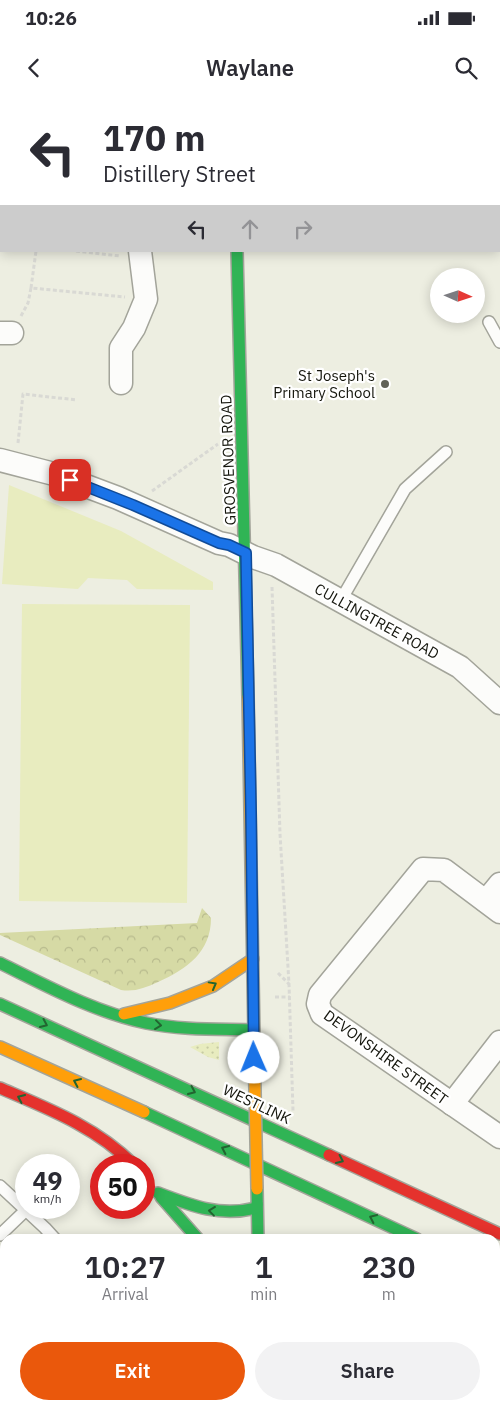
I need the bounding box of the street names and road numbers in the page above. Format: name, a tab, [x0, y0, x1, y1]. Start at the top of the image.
street label: GROSVENOR ROAD	[216, 394, 240, 526]
street label: CULLINGTREE ROAD	[311, 579, 443, 663]
street label: DEVONSHIRE STREET	[320, 1006, 452, 1109]
street label: WESTLINK	[220, 1080, 294, 1128]

